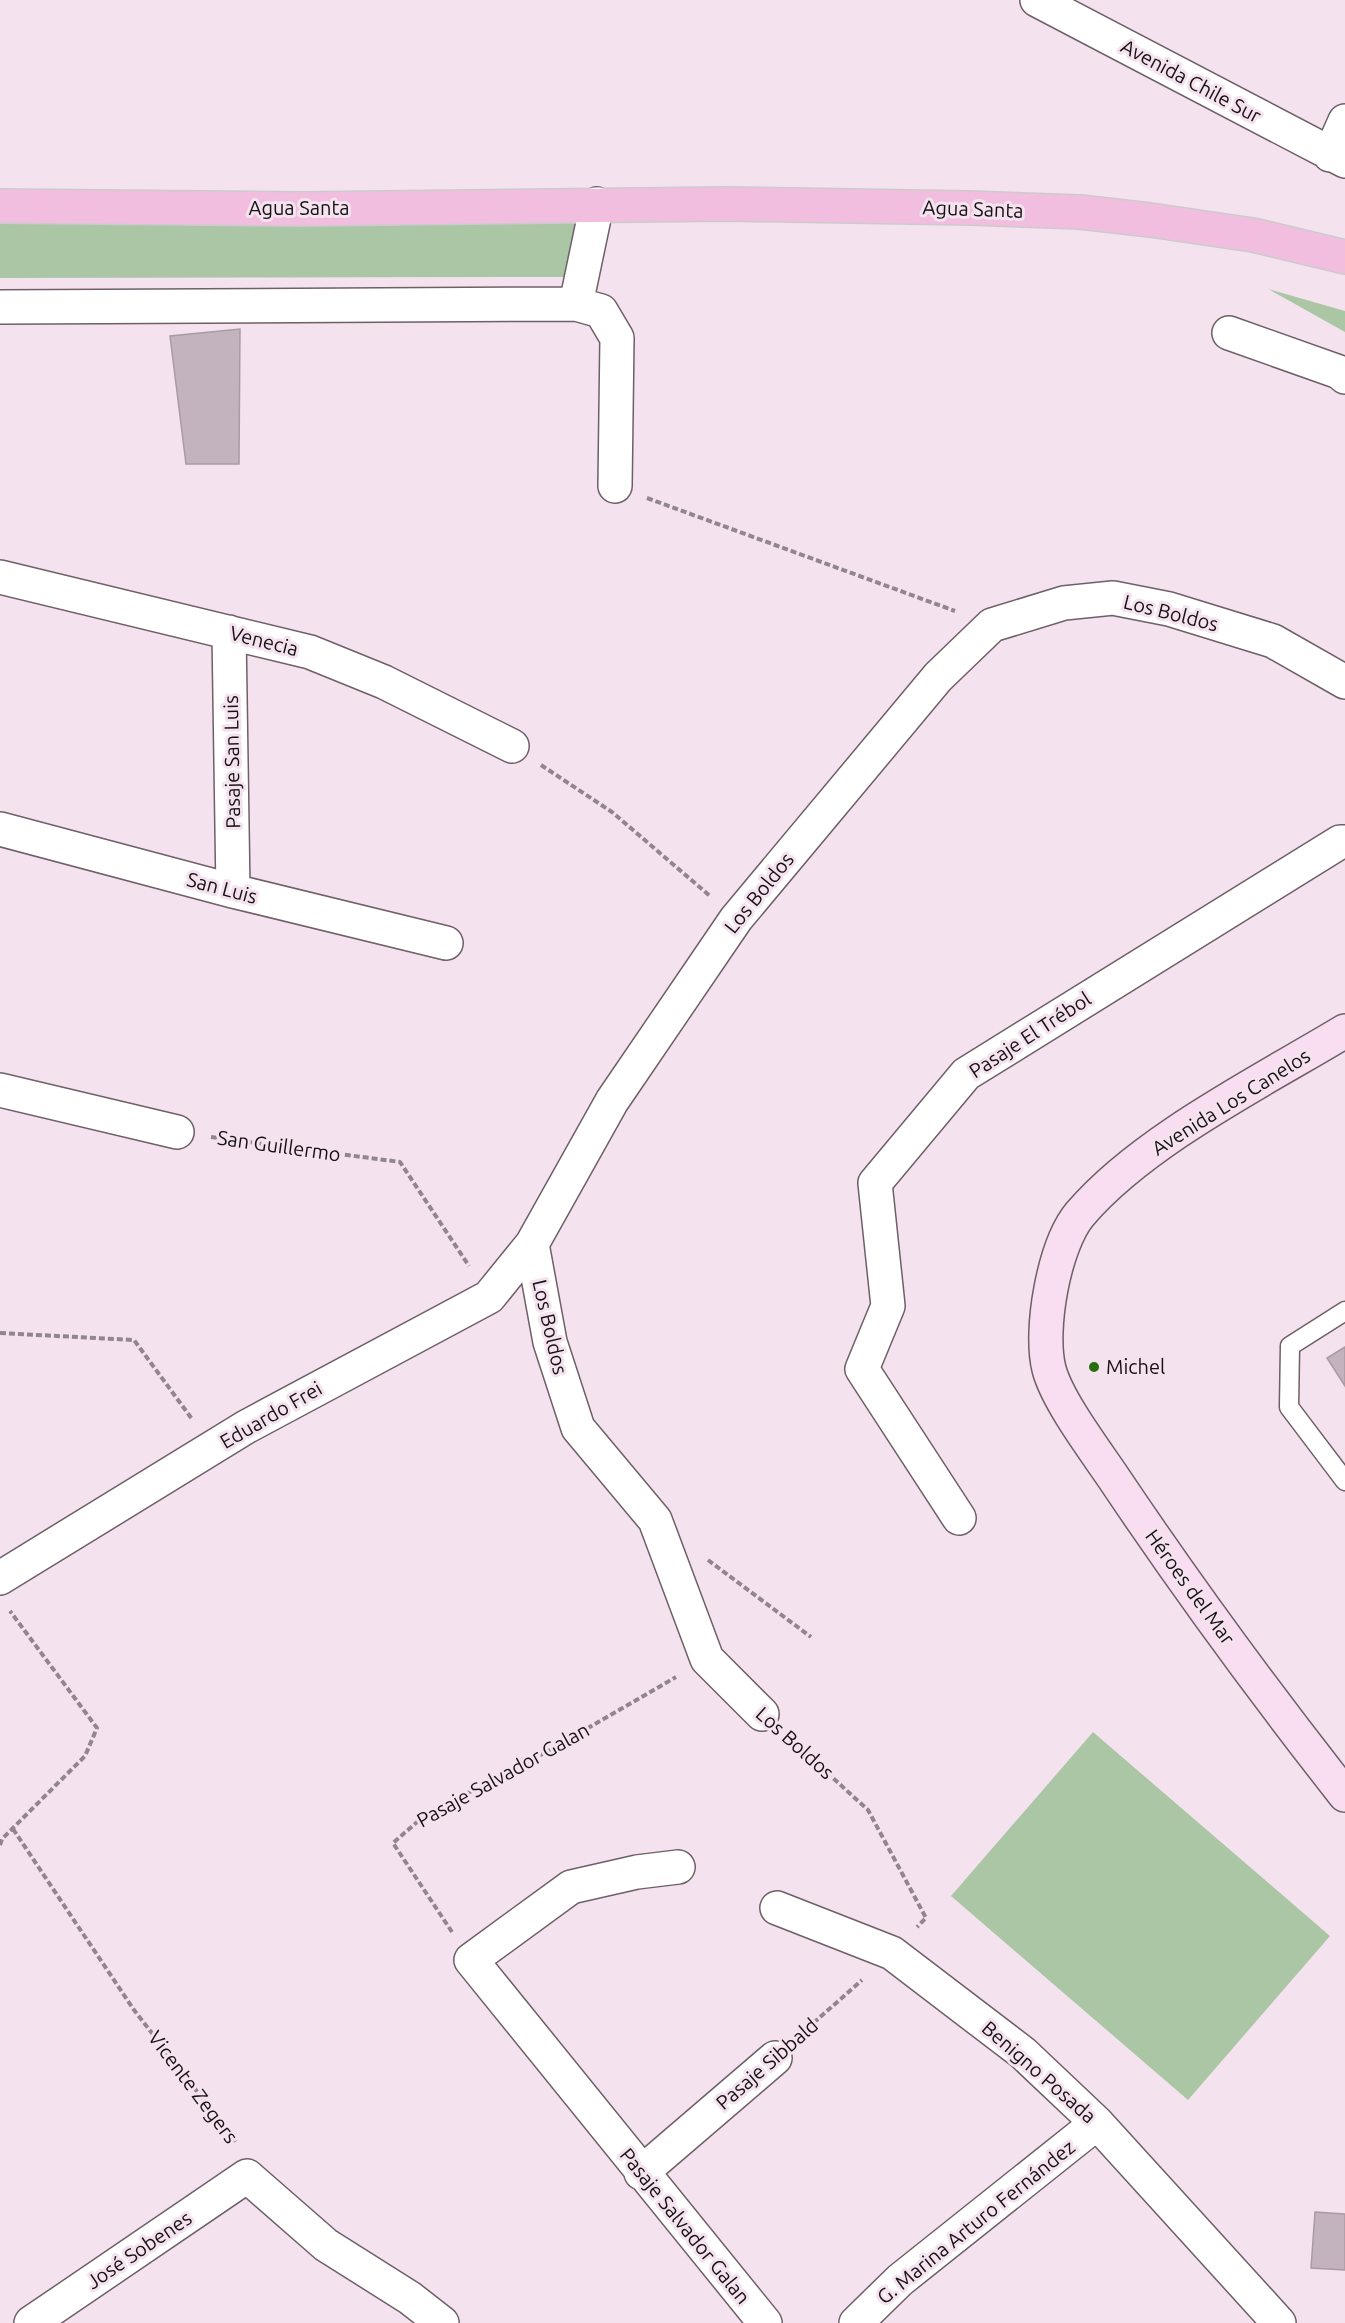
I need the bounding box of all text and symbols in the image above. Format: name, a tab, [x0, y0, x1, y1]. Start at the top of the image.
street label: Avenida Chile Sur	[1117, 34, 1266, 127]
street label: Agua Santa	[922, 195, 1024, 222]
street label: Agua Santa	[248, 196, 350, 219]
street label: Los Boldos	[1121, 590, 1221, 635]
street label: Venecia	[227, 621, 301, 660]
street label: Pasaje San Luis	[219, 695, 244, 829]
street label: Los Boldos	[719, 848, 798, 938]
street label: San Luis	[184, 867, 260, 908]
street label: Pasaje El Trébol	[965, 987, 1095, 1082]
street label: Avenida Los Canelos	[1147, 1044, 1314, 1160]
street label: San Guillermo	[216, 1125, 342, 1166]
street label: Los Boldos	[528, 1277, 573, 1377]
place label: Michel	[1106, 1355, 1165, 1378]
marker: Michel	[1087, 1360, 1101, 1374]
street label: Eduardo Frei	[216, 1376, 326, 1453]
street label: Héroes del Mar	[1141, 1525, 1240, 1649]
street label: Los Boldos	[752, 1702, 839, 1784]
street label: Pasaje Salvador Galan	[413, 1718, 593, 1832]
street label: Pasaje Sibbald	[711, 2013, 822, 2114]
street label: Benigno Posada	[978, 2016, 1101, 2127]
street label: Vicente Zegers	[144, 2026, 243, 2147]
street label: G. Marina Arturo Fernández	[872, 2135, 1079, 2308]
street label: Pasaje Salvador Galan	[616, 2143, 755, 2308]
street label: José Sobenes	[82, 2206, 196, 2293]

